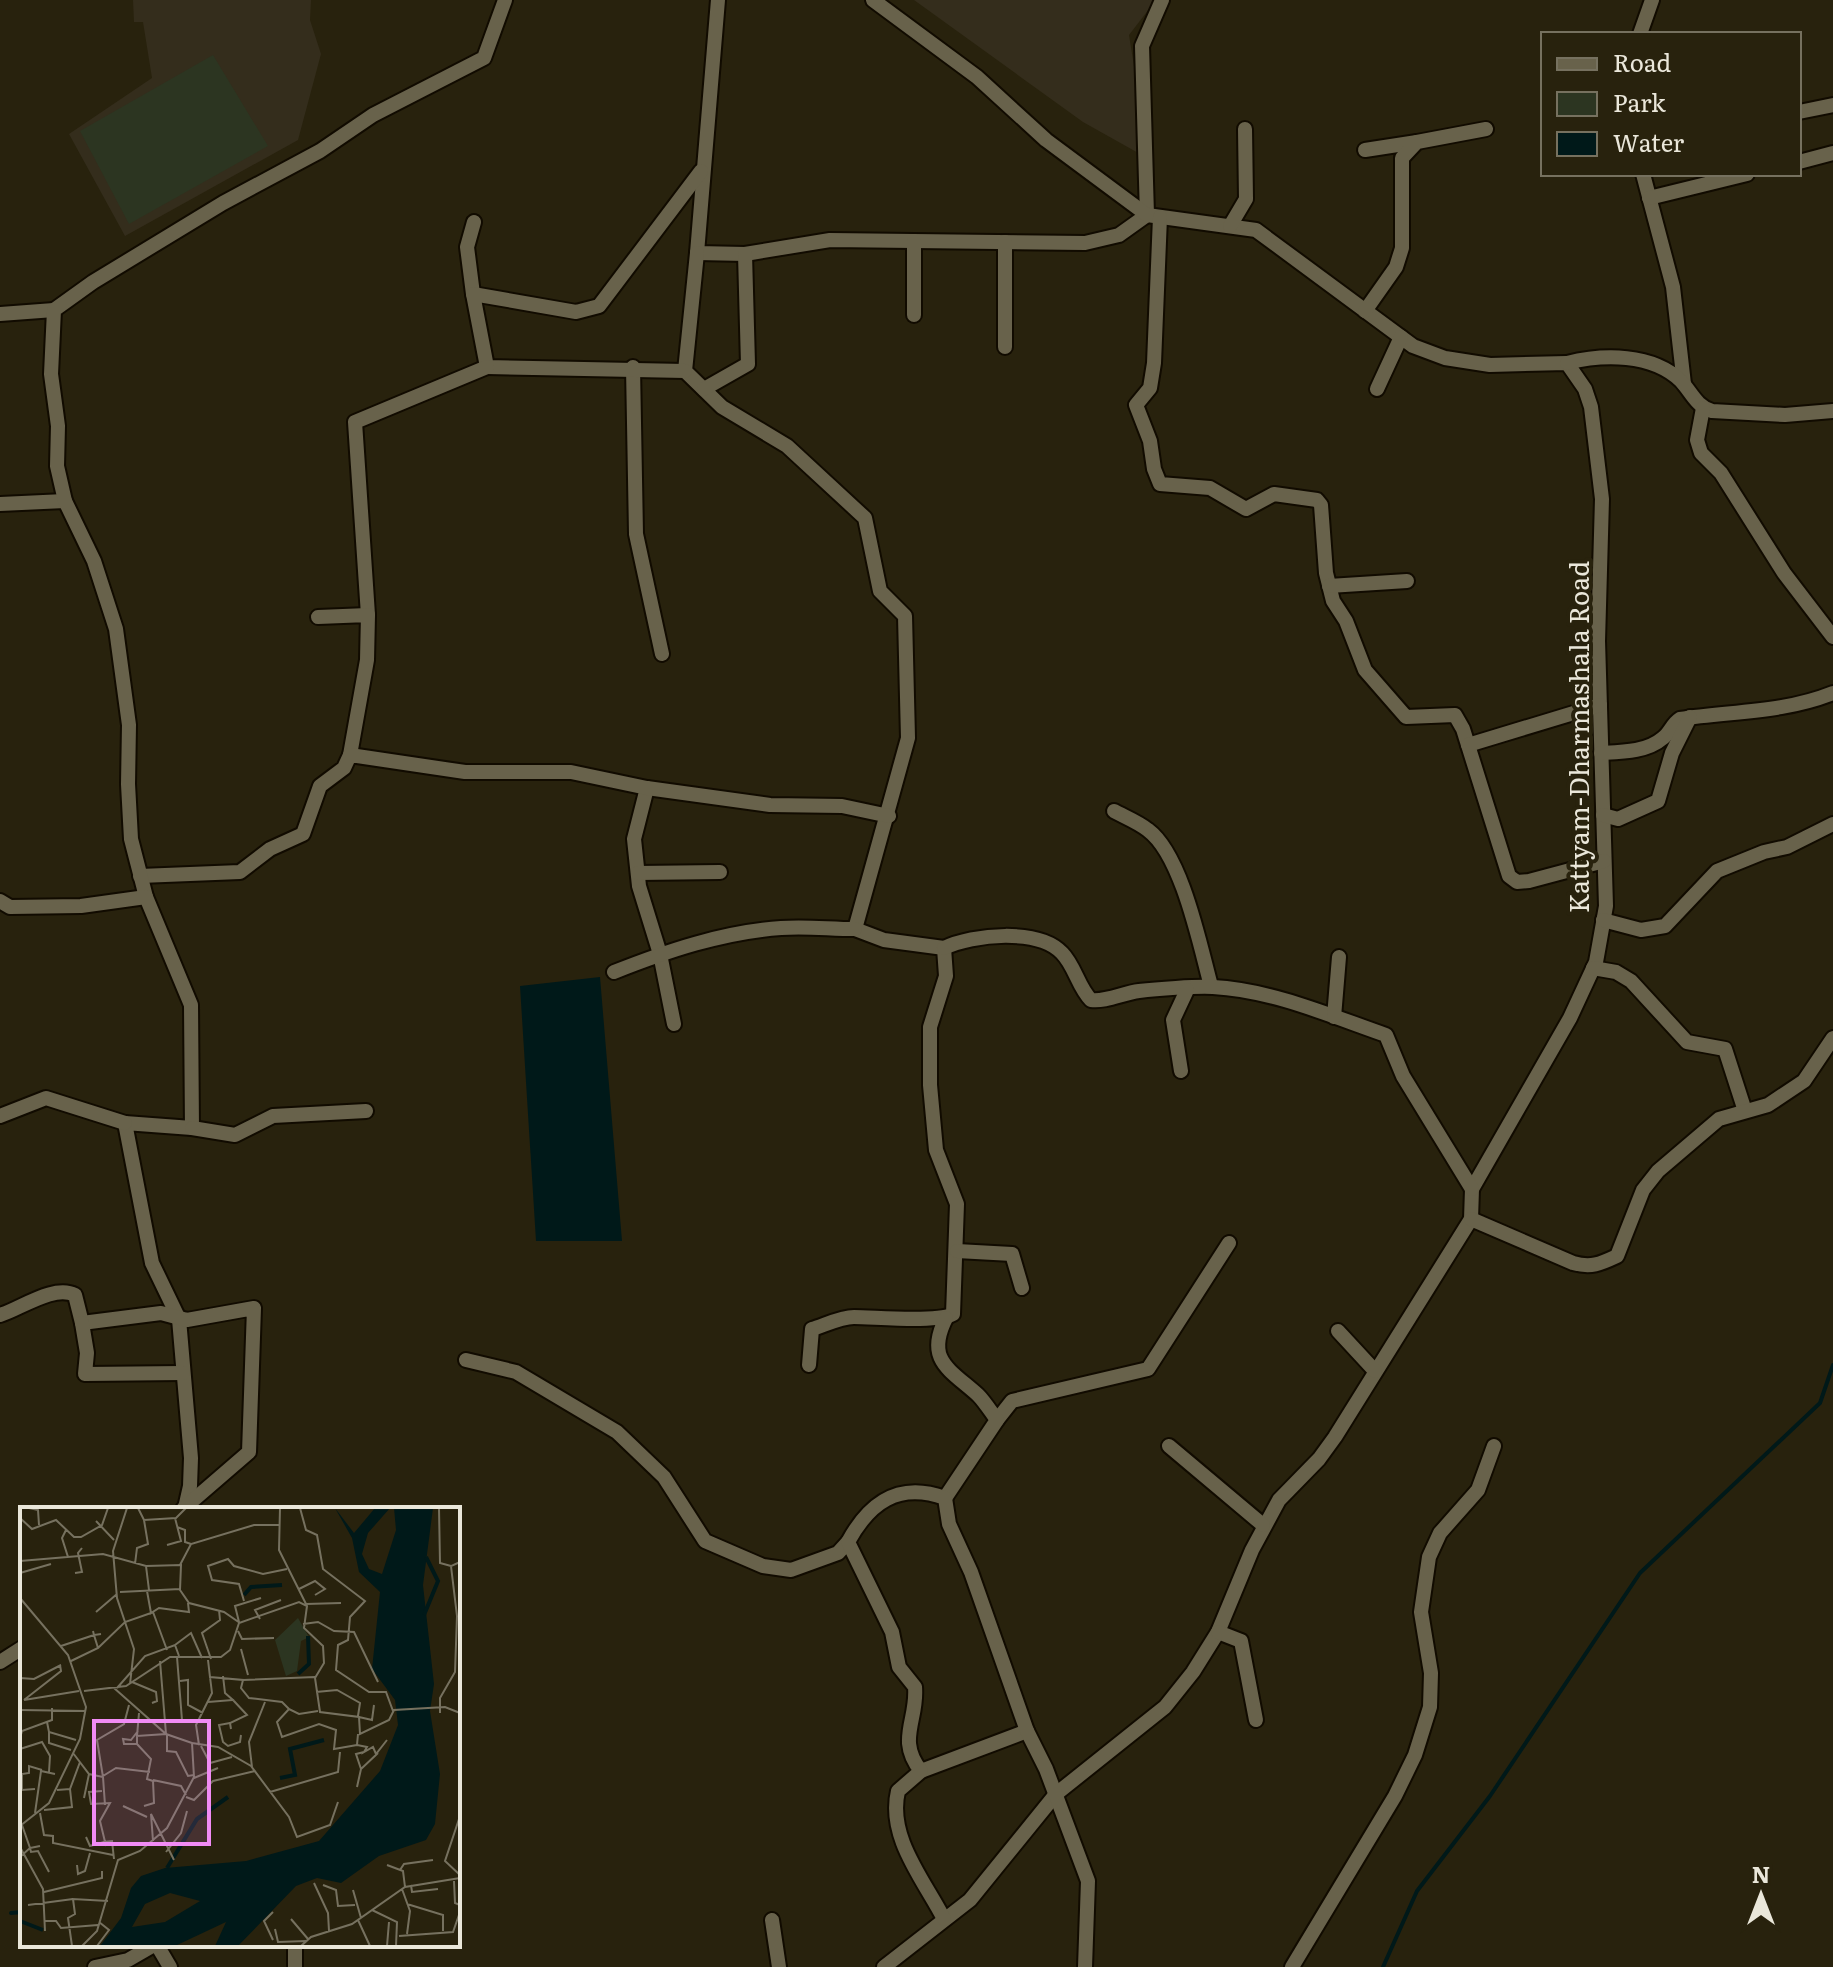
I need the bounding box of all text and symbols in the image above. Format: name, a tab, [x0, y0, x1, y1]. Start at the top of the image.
legend	[1541, 32, 1801, 176]
text: Road	[1613, 44, 1672, 79]
text: Park	[1613, 84, 1666, 119]
text: Water	[1613, 124, 1685, 159]
street label: Kattyam-Dharmashala Road	[1558, 561, 1597, 913]
inset map	[20, 1507, 460, 1947]
north arrow	[1721, 1855, 1801, 1935]
text: N	[1752, 1857, 1770, 1890]

